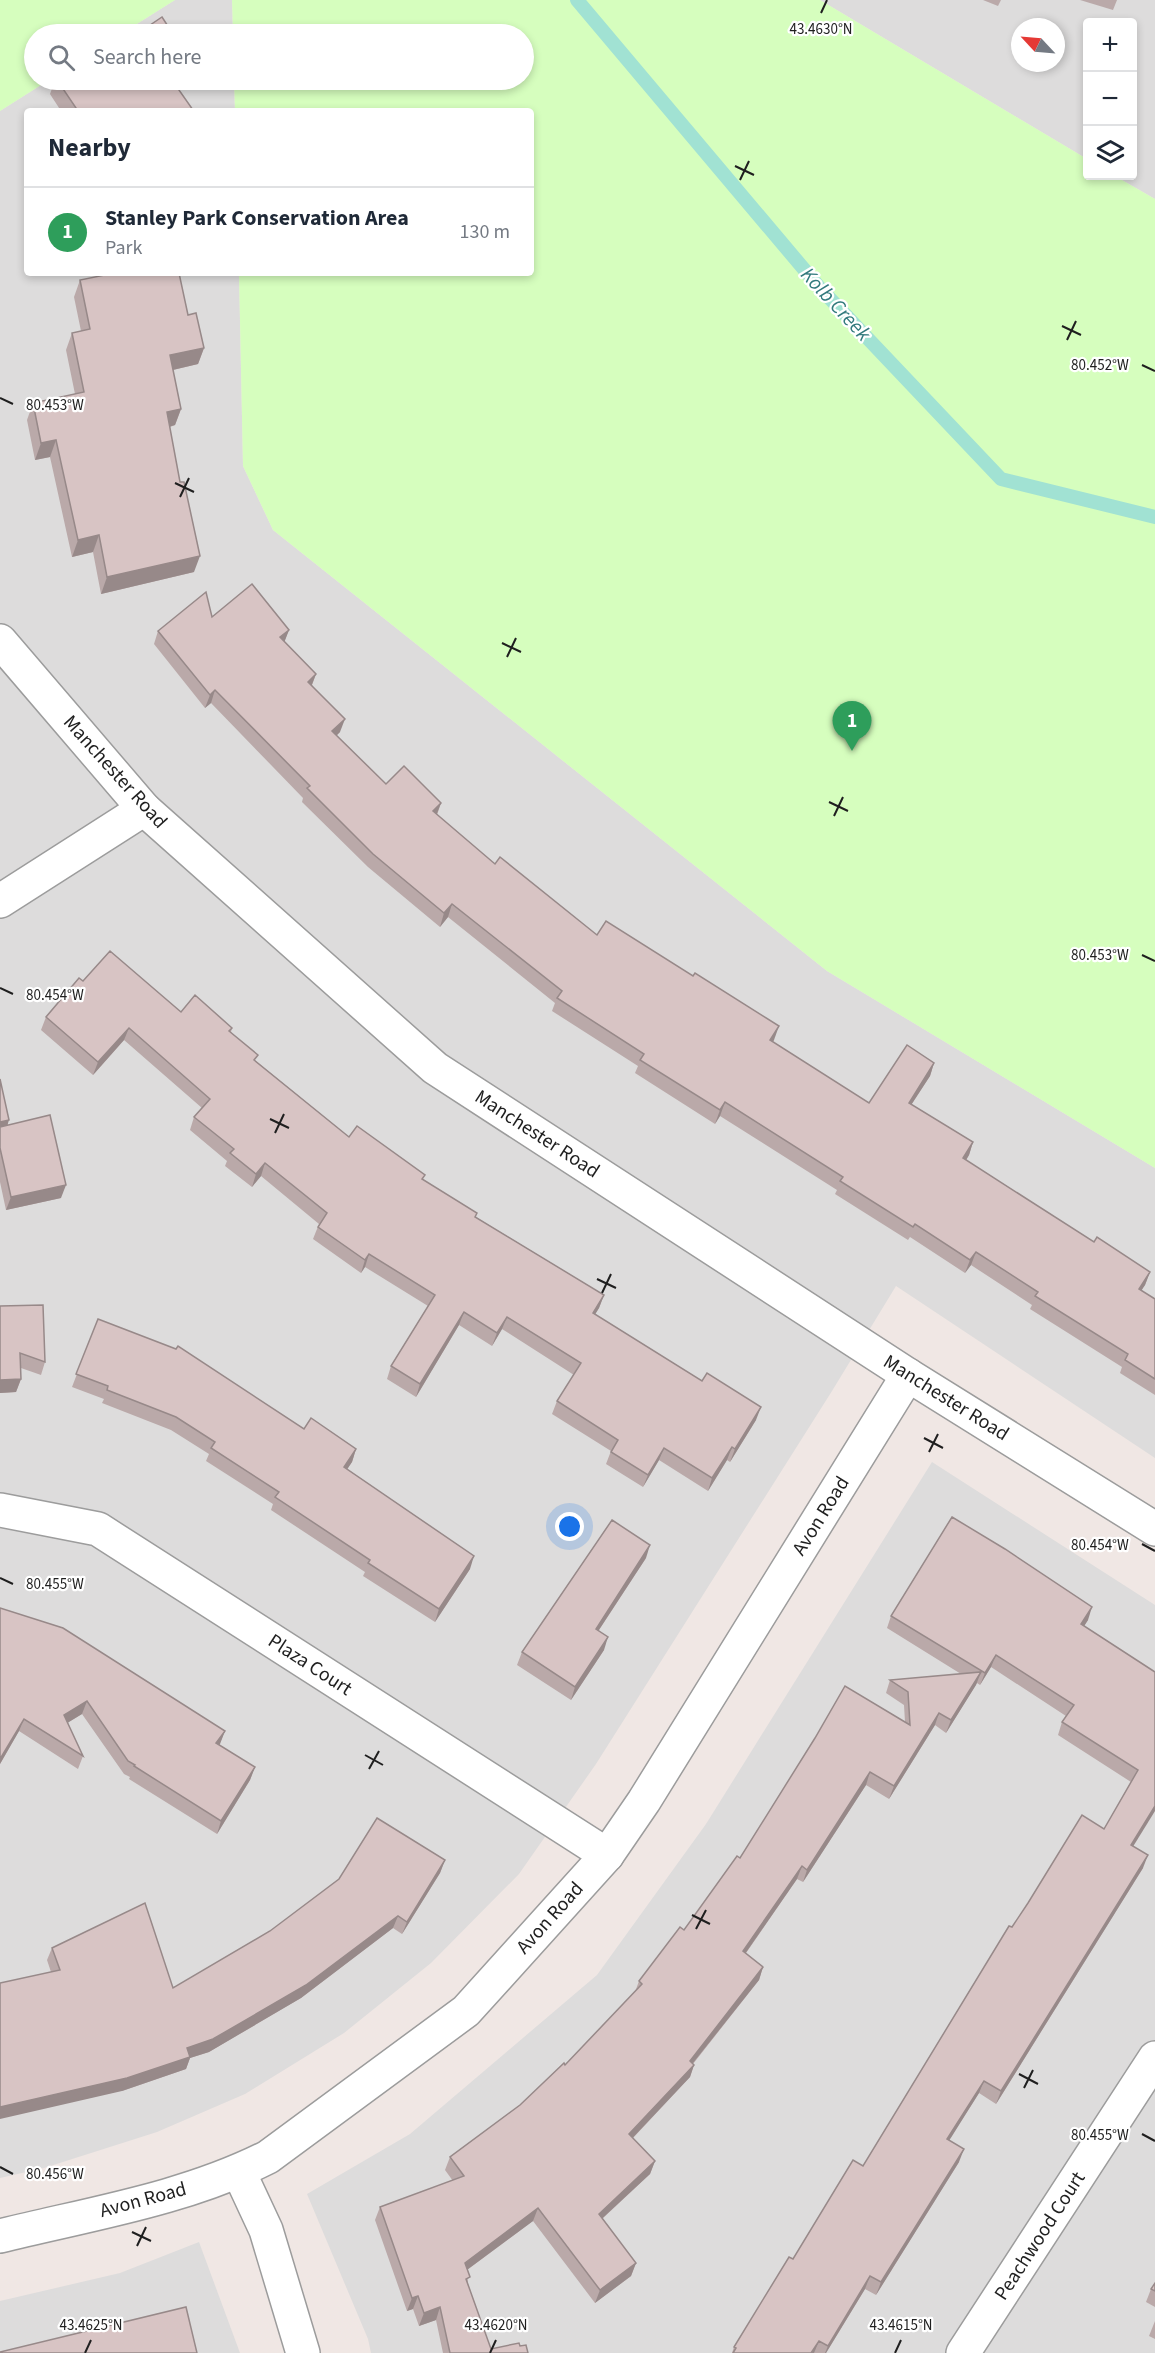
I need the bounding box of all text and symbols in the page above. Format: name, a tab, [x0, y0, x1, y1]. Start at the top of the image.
north arrow	[1011, 18, 1065, 72]
map controls	[1083, 18, 1137, 180]
button: +	[1083, 18, 1137, 72]
text: 43.4630°N	[789, 19, 853, 40]
search box	[24, 24, 534, 90]
icon: search	[45, 41, 78, 74]
text: Search here	[93, 41, 201, 73]
button: −	[1083, 72, 1137, 126]
button: layers	[1083, 126, 1137, 180]
text: Nearby	[48, 129, 131, 166]
text: Stanley Park Conservation Area	[105, 202, 409, 234]
text: 1	[62, 218, 73, 246]
text: 130 m	[460, 218, 510, 246]
text: Park	[105, 234, 142, 262]
water label: Kolb Creek	[794, 260, 879, 348]
text: 80.452°W	[1071, 355, 1129, 376]
text: 80.453°W	[26, 395, 84, 416]
pin: 1	[832, 702, 872, 751]
street label: Manchester Road	[57, 709, 173, 835]
text: 80.453°W	[1071, 945, 1129, 966]
text: 80.454°W	[26, 985, 84, 1006]
street label: Manchester Road	[469, 1083, 605, 1185]
street label: Manchester Road	[878, 1348, 1014, 1448]
street label: Avon Road	[786, 1471, 856, 1561]
your location	[555, 1512, 584, 1541]
text: 80.454°W	[1071, 1535, 1129, 1556]
text: 80.455°W	[26, 1574, 84, 1595]
street label: Plaza Court	[262, 1627, 358, 1703]
street label: Avon Road	[510, 1876, 590, 1960]
text: 80.455°W	[1071, 2125, 1129, 2146]
text: 80.456°W	[26, 2164, 84, 2185]
street label: Peachwood Court	[988, 2166, 1092, 2306]
street label: Avon Road	[97, 2175, 189, 2225]
text: 43.4625°N	[59, 2315, 123, 2336]
text: 43.4620°N	[464, 2315, 528, 2336]
text: 43.4615°N	[869, 2315, 933, 2336]

